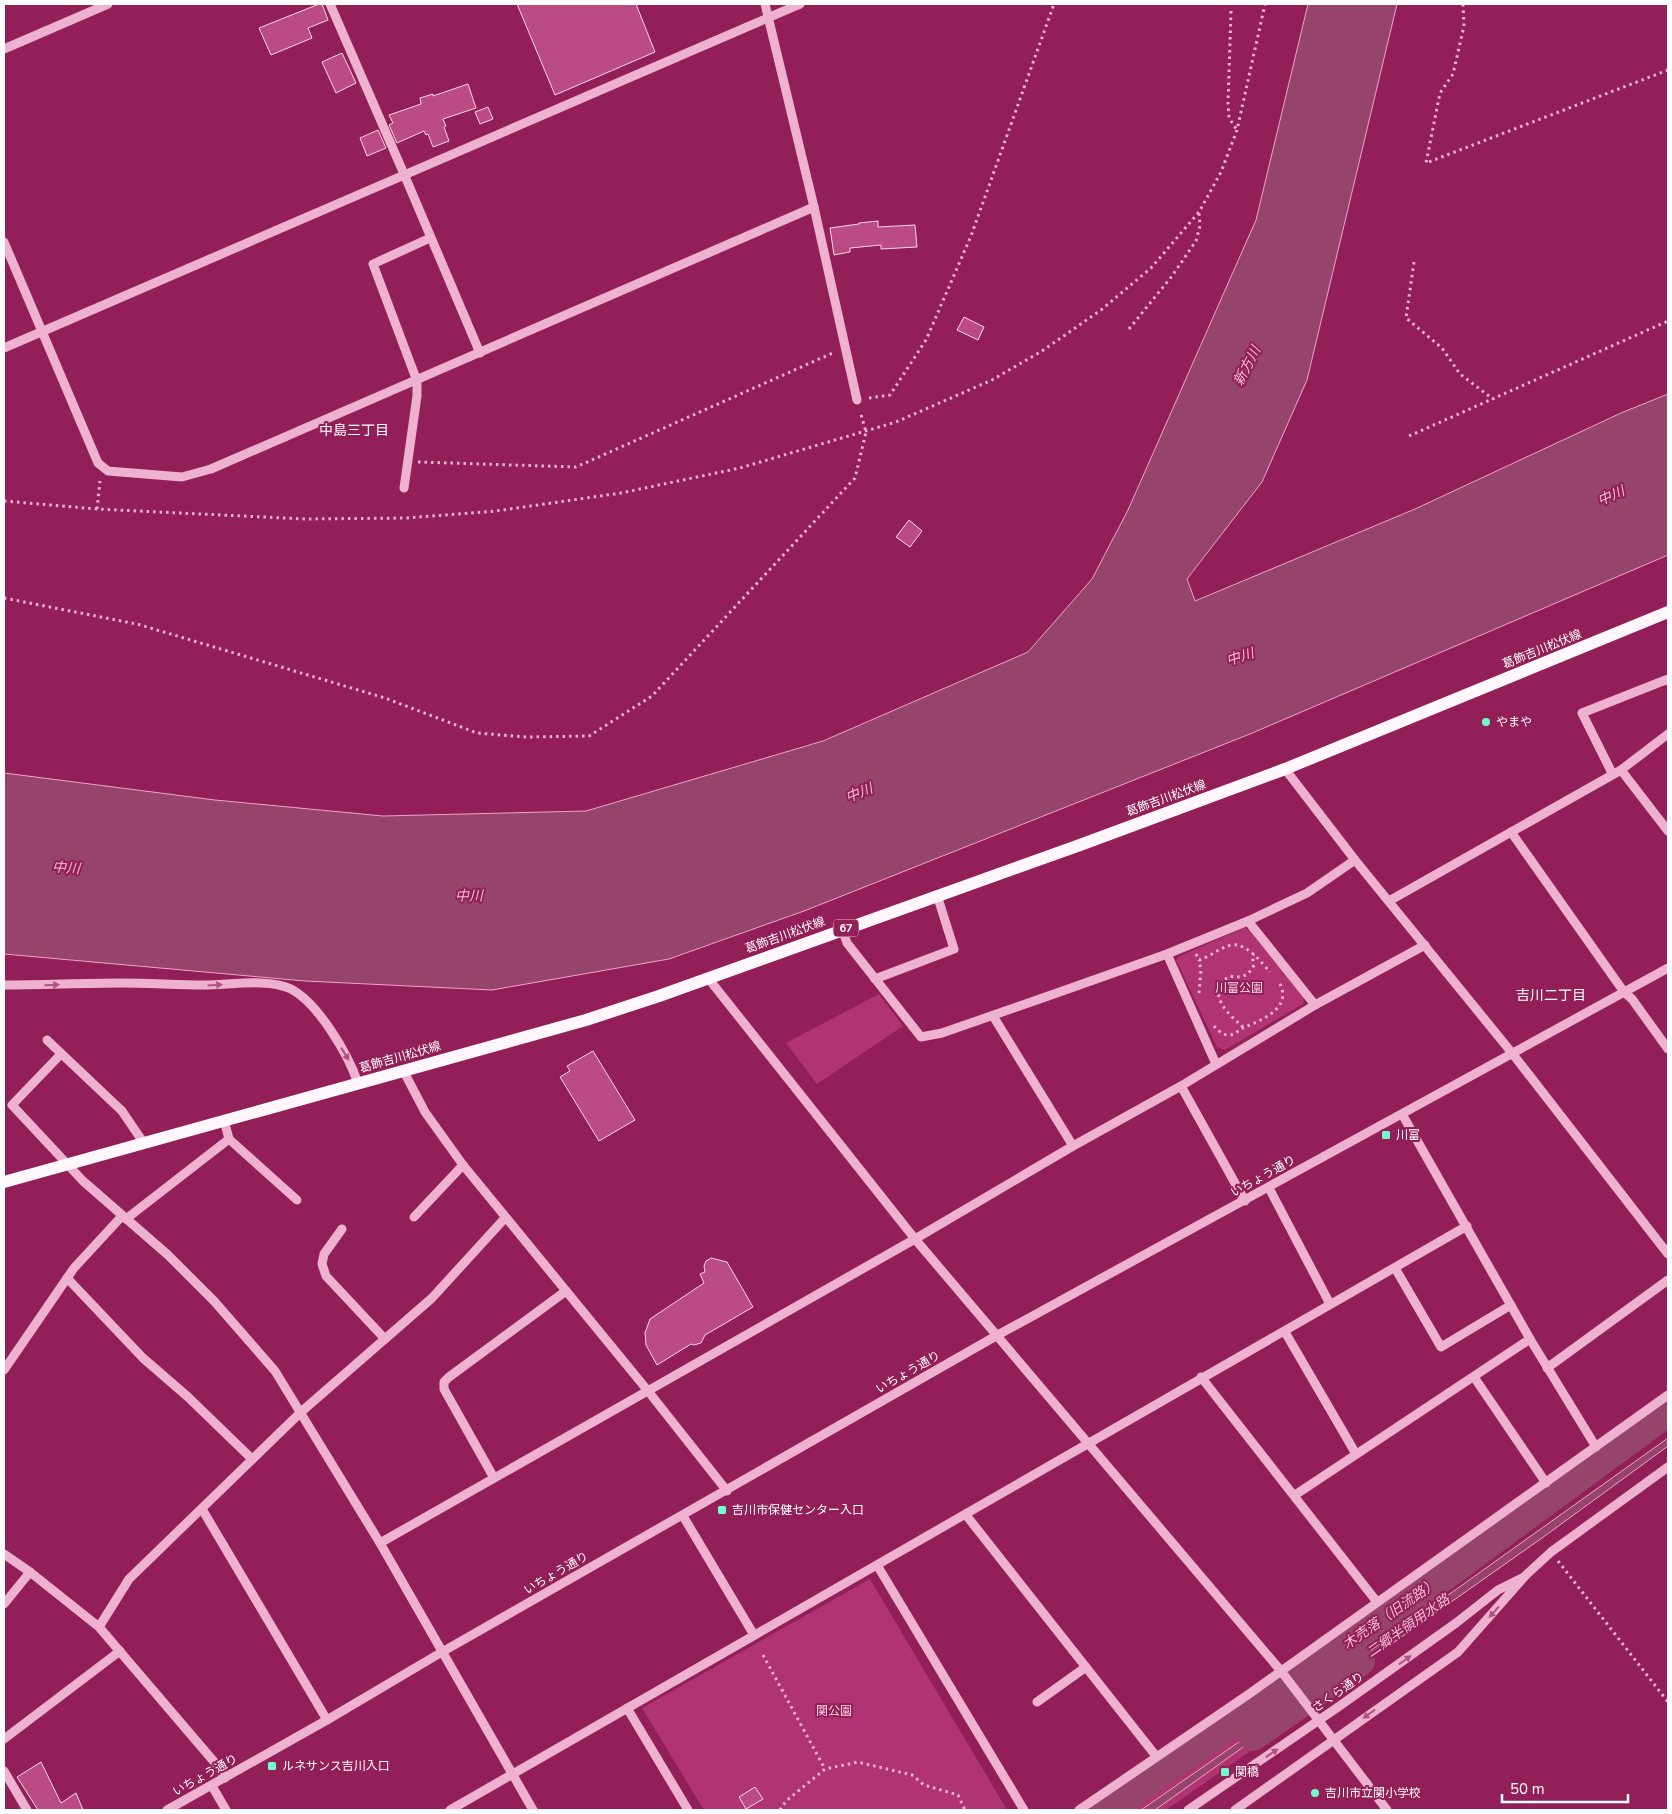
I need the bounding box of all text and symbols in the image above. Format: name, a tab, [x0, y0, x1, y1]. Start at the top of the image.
water label: 新方川	[1229, 341, 1266, 389]
district label: 中島三丁目	[319, 421, 389, 440]
water label: 中川	[1594, 481, 1629, 510]
street label: 葛飾吉川松伏線	[1500, 626, 1584, 672]
water label: 中川	[1224, 643, 1258, 670]
place label: やまや	[1496, 714, 1532, 730]
marker: やまや	[1480, 716, 1492, 728]
street label: 葛飾吉川松伏線	[1124, 776, 1208, 820]
water label: 中川	[842, 778, 877, 807]
water label: 中川	[51, 858, 83, 879]
water label: 中川	[455, 886, 485, 906]
street label: 葛飾吉川松伏線	[743, 913, 827, 957]
road number: 67	[834, 920, 858, 936]
one-way arrow	[207, 980, 223, 988]
park label: 川富公園	[1215, 980, 1263, 996]
one-way arrow	[45, 981, 61, 989]
district label: 吉川二丁目	[1516, 986, 1586, 1005]
street label: 葛飾吉川松伏線	[357, 1038, 443, 1076]
one-way arrow	[340, 1047, 349, 1061]
place label: 川富	[1396, 1127, 1420, 1143]
marker: 川富	[1380, 1129, 1392, 1141]
street label: いちょう通り	[1228, 1152, 1298, 1200]
street label: いちょう通り	[873, 1347, 943, 1397]
place label: 吉川市保健センター入口	[732, 1502, 864, 1518]
marker: 吉川市保健センター入口	[716, 1504, 728, 1516]
street label: いちょう通り	[521, 1548, 591, 1598]
water label: 木売落（旧流路）	[1339, 1574, 1441, 1654]
water label: 二郷半領用水路	[1362, 1590, 1454, 1662]
one-way arrow	[1488, 1605, 1500, 1617]
one-way arrow	[1398, 1655, 1411, 1665]
street label: さくら通り	[1309, 1668, 1367, 1716]
park label: 関公園	[816, 1703, 852, 1719]
one-way arrow	[1363, 1709, 1376, 1720]
one-way arrow	[1265, 1748, 1278, 1758]
street label: いちょう通り	[170, 1751, 240, 1799]
place label: ルネサンス吉川入口	[282, 1758, 390, 1774]
marker: ルネサンス吉川入口	[266, 1760, 278, 1772]
place label: 関橋	[1235, 1764, 1259, 1780]
marker: 関橋	[1219, 1766, 1231, 1778]
scale bar	[1502, 1772, 1628, 1804]
text: 50 m	[1510, 1779, 1545, 1799]
place label: 吉川市立関小学校	[1325, 1785, 1421, 1801]
marker: 吉川市立関小学校	[1309, 1787, 1321, 1799]

